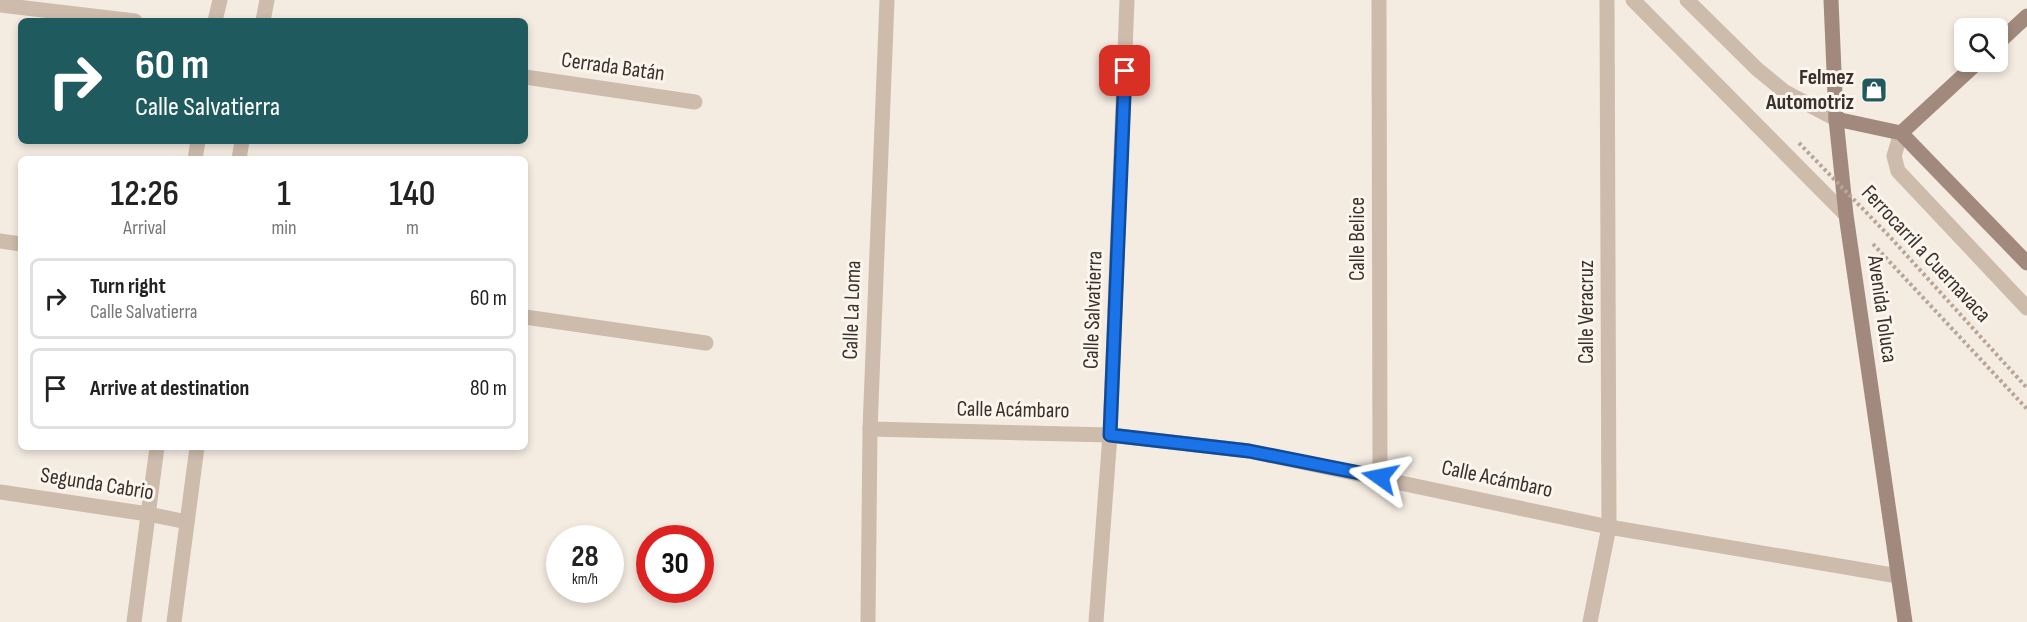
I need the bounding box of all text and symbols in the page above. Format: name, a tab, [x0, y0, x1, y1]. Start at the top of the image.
map controls	[1954, 18, 2008, 72]
button: search	[1954, 18, 2008, 72]
text: 60 m	[135, 40, 209, 91]
icon: right	[36, 42, 114, 120]
pin	[1099, 45, 1150, 96]
street label: Cerrada Batán	[560, 46, 666, 88]
icon: arrive	[1108, 54, 1141, 87]
place label: Felmez Automotriz	[1765, 64, 1855, 116]
shop icon: Felmez Automotriz	[1859, 75, 1889, 105]
text: Calle Salvatierra	[135, 91, 280, 123]
text: 12:26	[110, 173, 179, 216]
text: 1	[277, 173, 291, 216]
text: 140	[389, 173, 436, 216]
street label: Ferrocarril a Cuernavaca	[1855, 180, 1997, 328]
street label: Calle Belice	[1344, 197, 1371, 281]
text: Arrival	[123, 216, 166, 240]
text: min	[272, 216, 297, 240]
text: m	[406, 216, 419, 240]
street label: Calle Salvatierra	[1077, 250, 1109, 370]
street label: Avenida Toluca	[1861, 253, 1903, 364]
street label: Calle La Loma	[837, 260, 867, 360]
street label: Calle Veracruz	[1573, 260, 1600, 364]
text: Turn right	[90, 273, 166, 300]
icon: right	[39, 282, 72, 315]
text: 60 m	[470, 285, 507, 312]
text: Calle Salvatierra	[90, 300, 198, 324]
icon: arrive	[39, 372, 72, 405]
text: Arrive at destination	[90, 375, 249, 402]
text: 80 m	[470, 375, 507, 402]
street label: Calle Acámbaro	[956, 396, 1070, 424]
position arrow	[1348, 445, 1412, 509]
street label: Calle Acámbaro	[1439, 454, 1555, 504]
street label: Segunda Cabrio	[38, 462, 156, 506]
speed limit sign: 30	[636, 525, 714, 603]
text: 28	[571, 539, 599, 575]
text: km/h	[572, 570, 598, 589]

